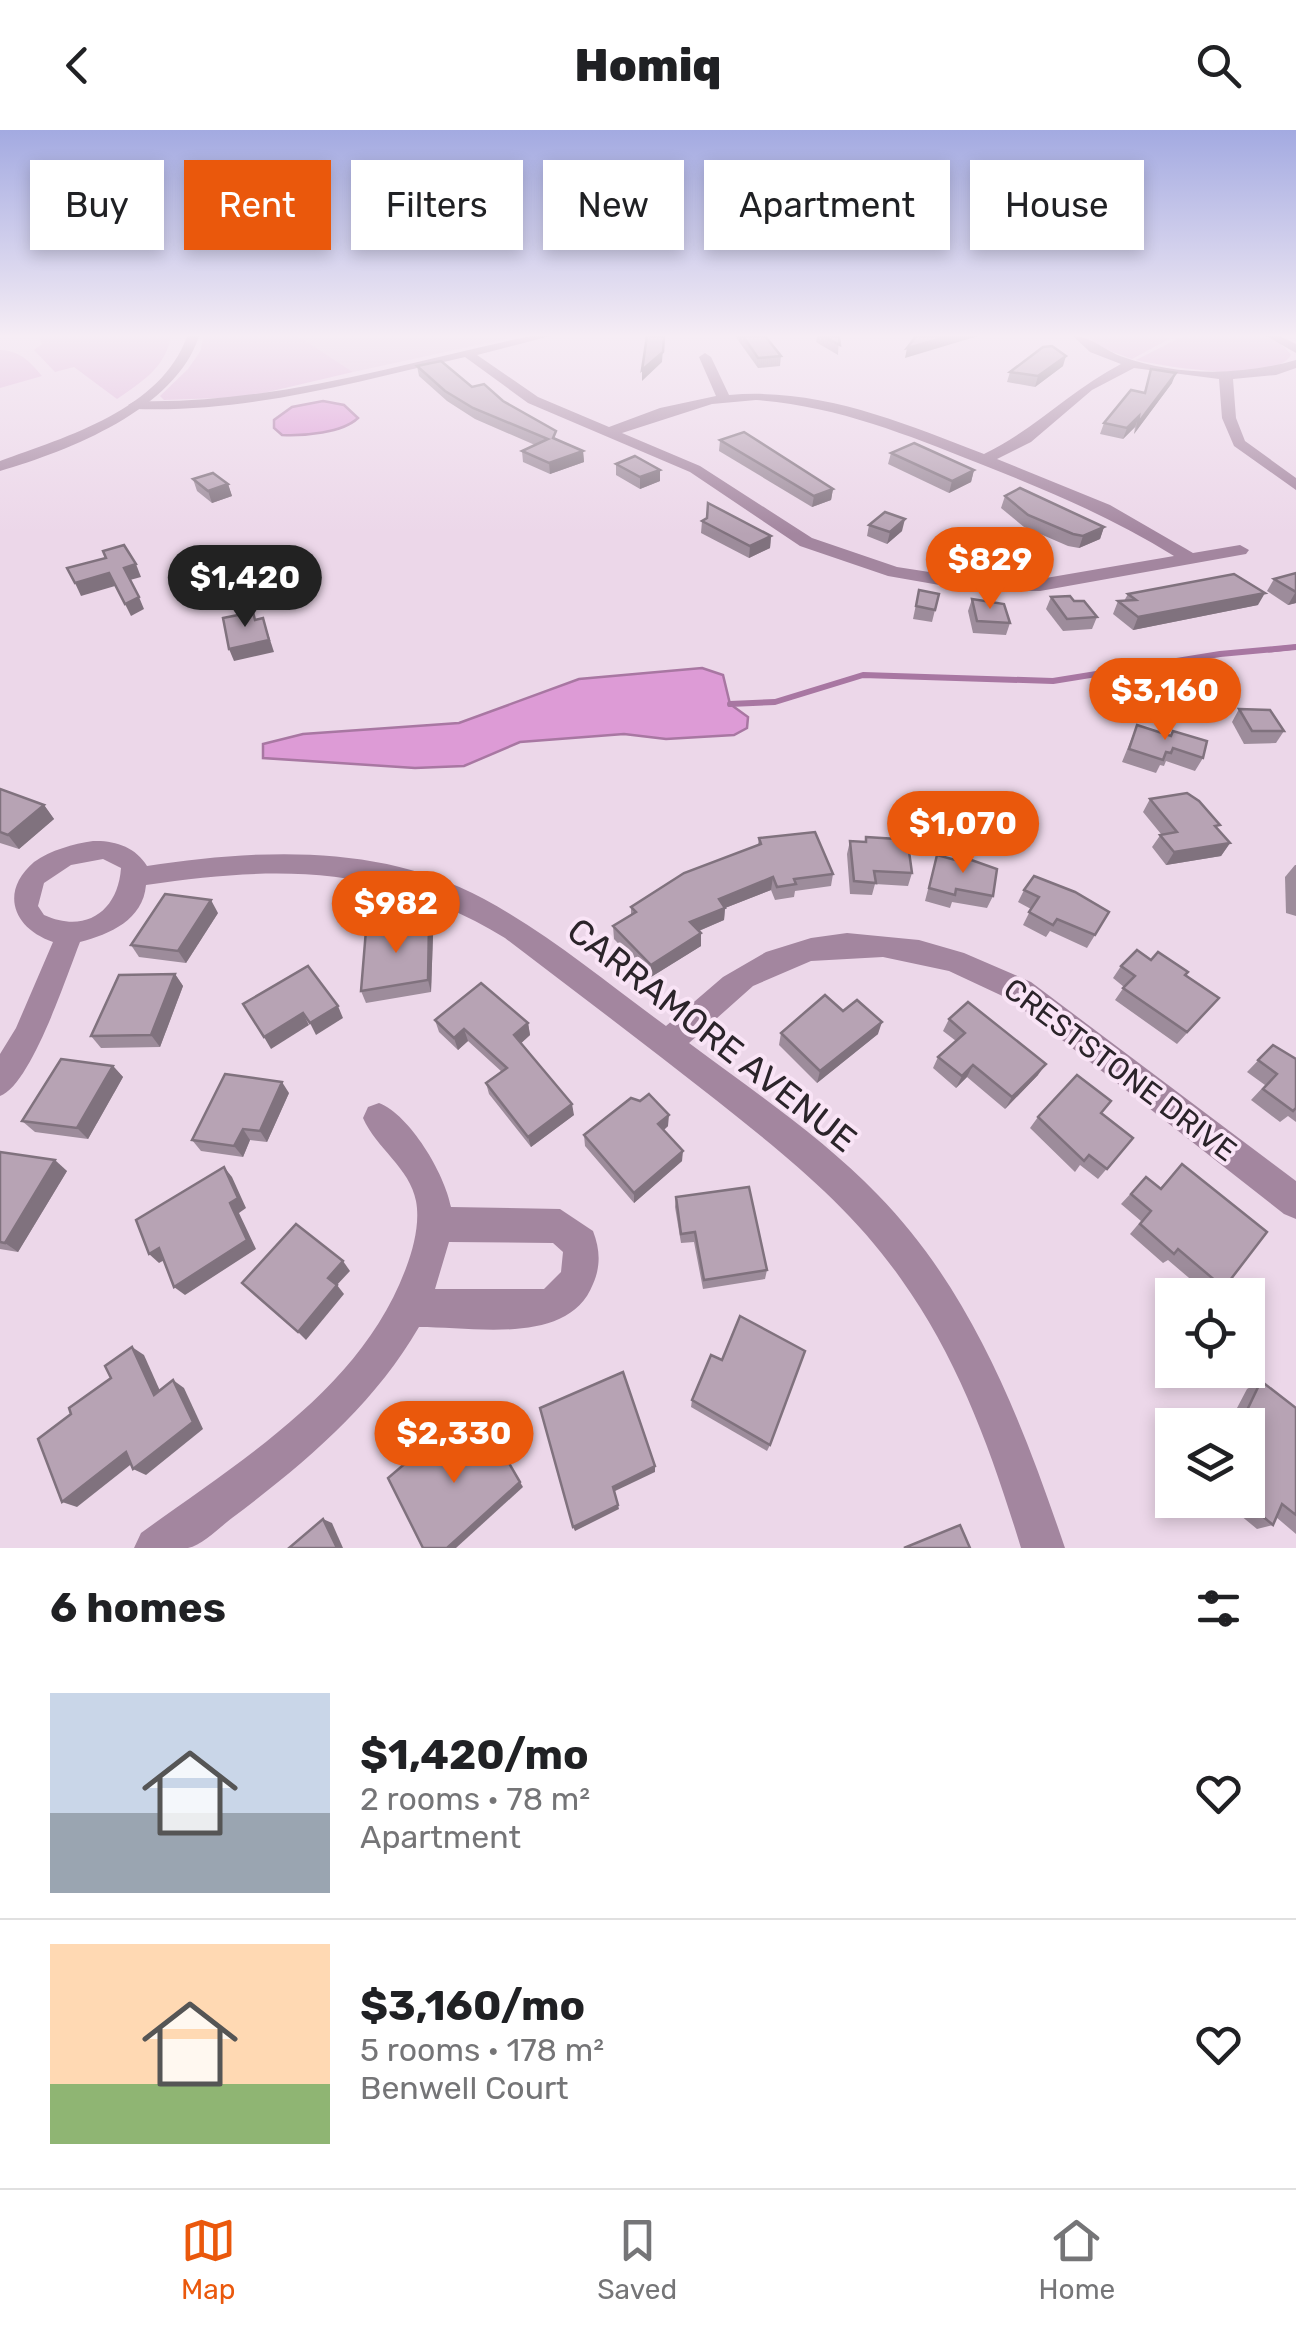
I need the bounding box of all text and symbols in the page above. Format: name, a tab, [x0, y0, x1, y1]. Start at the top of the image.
icon: back	[50, 38, 105, 93]
icon: search	[1191, 38, 1246, 93]
text: Homiq	[575, 39, 721, 92]
chip: Buy	[30, 160, 164, 250]
chip: Rent	[184, 160, 331, 250]
chip: Filters	[351, 160, 523, 250]
chip: New	[543, 160, 684, 250]
chip: Apartment	[704, 160, 950, 250]
chip: House	[970, 160, 1144, 250]
pin: $829	[931, 527, 1049, 612]
text: $829	[948, 540, 1032, 578]
pin: $1,420	[164, 545, 326, 630]
text: $1,420	[190, 558, 300, 596]
pin: $3,160	[1084, 658, 1246, 743]
text: $3,160	[1111, 671, 1219, 709]
pin: $1,070	[882, 791, 1044, 876]
text: $1,070	[909, 804, 1017, 842]
pin: $982	[337, 871, 455, 956]
text: $982	[354, 884, 438, 922]
street label: CARRAMORE AVENUE	[559, 909, 865, 1161]
street label: CRESTSTONE DRIVE	[997, 971, 1243, 1169]
map controls	[1155, 1278, 1265, 1518]
button: locate	[1155, 1278, 1265, 1388]
pin: $2,330	[373, 1401, 535, 1486]
button: layers	[1155, 1408, 1265, 1518]
text: $2,330	[396, 1414, 512, 1452]
icon: filters	[1191, 1581, 1246, 1636]
text: 6 homes	[50, 1583, 226, 1633]
text: $1,420/mo	[360, 1730, 589, 1780]
icon: home	[130, 1733, 250, 1853]
icon: heart	[1191, 1766, 1246, 1821]
text: 2 rooms · 78 m²	[360, 1780, 590, 1818]
text: Apartment	[360, 1818, 521, 1856]
text: $3,160/mo	[360, 1981, 585, 2031]
icon: home	[130, 1984, 250, 2104]
icon: heart	[1191, 2017, 1246, 2072]
text: 5 rooms · 178 m²	[360, 2031, 604, 2069]
text: Benwell Court	[360, 2069, 569, 2107]
tab: Map	[181, 2213, 236, 2306]
tab: Saved	[597, 2213, 677, 2306]
tab: Home	[1039, 2213, 1115, 2306]

